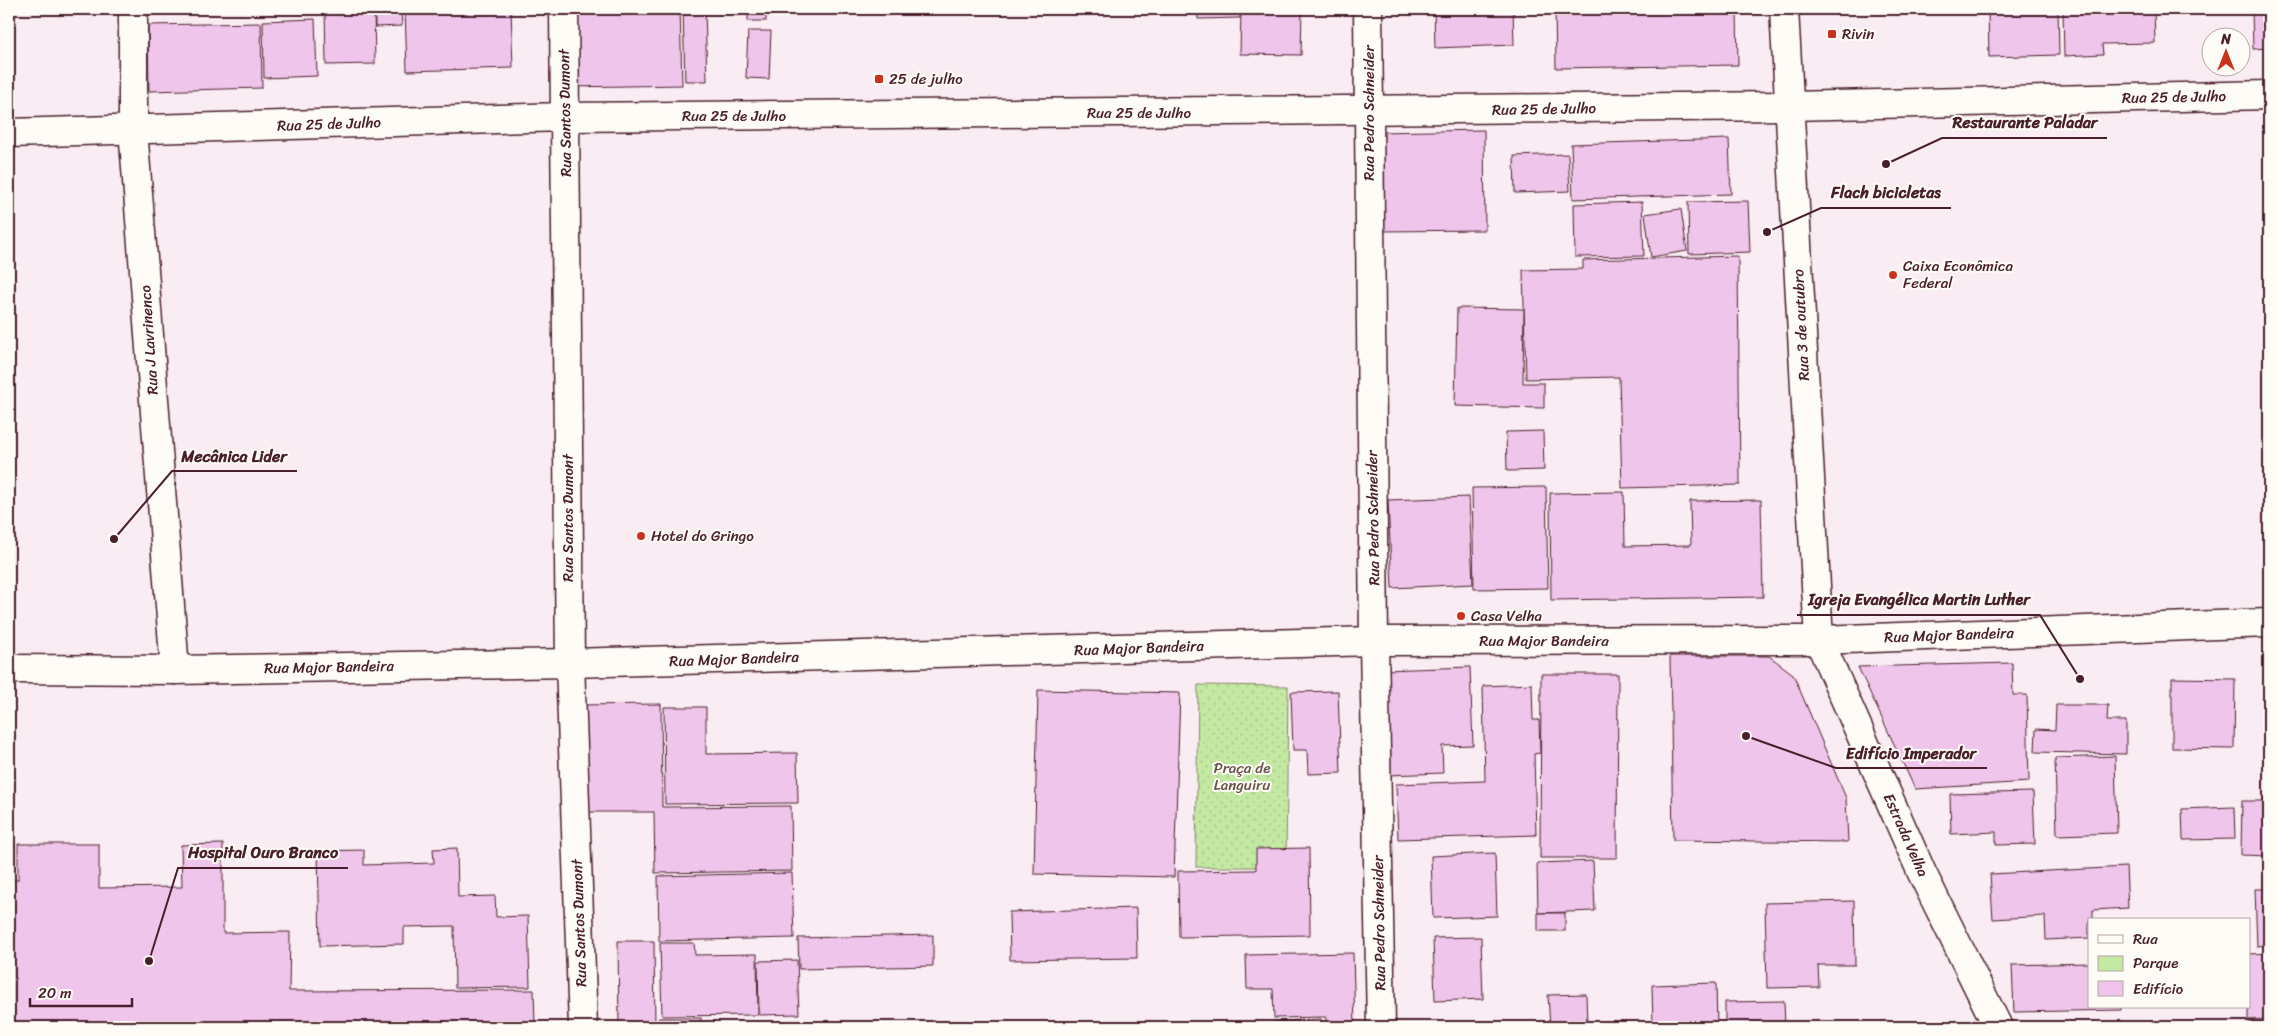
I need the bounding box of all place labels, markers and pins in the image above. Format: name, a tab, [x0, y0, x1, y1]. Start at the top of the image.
place label: Rivin	[1842, 21, 1874, 47]
marker: Rivin	[1826, 28, 1838, 40]
place label: 25 de julho	[889, 66, 963, 92]
marker: 25 de julho	[873, 73, 885, 85]
callout: Restaurante Paladar	[1942, 107, 2107, 138]
callout: Flach bicicletas	[1821, 177, 1951, 208]
place label: Caixa Econômica Federal	[1903, 253, 2013, 296]
marker: Caixa Econômica Federal	[1887, 269, 1899, 281]
callout: Mecânica Lider	[172, 440, 297, 471]
place label: Hotel do Gringo	[651, 523, 754, 549]
marker: Hotel do Gringo	[635, 530, 647, 542]
callout: Igreja Evangélica Martin Luther	[1797, 584, 2040, 615]
place label: Casa Velha	[1471, 603, 1542, 629]
marker: Casa Velha	[1455, 610, 1467, 622]
callout: Edifício Imperador	[1836, 737, 1987, 768]
callout: Hospital Ouro Branco	[178, 837, 348, 868]

